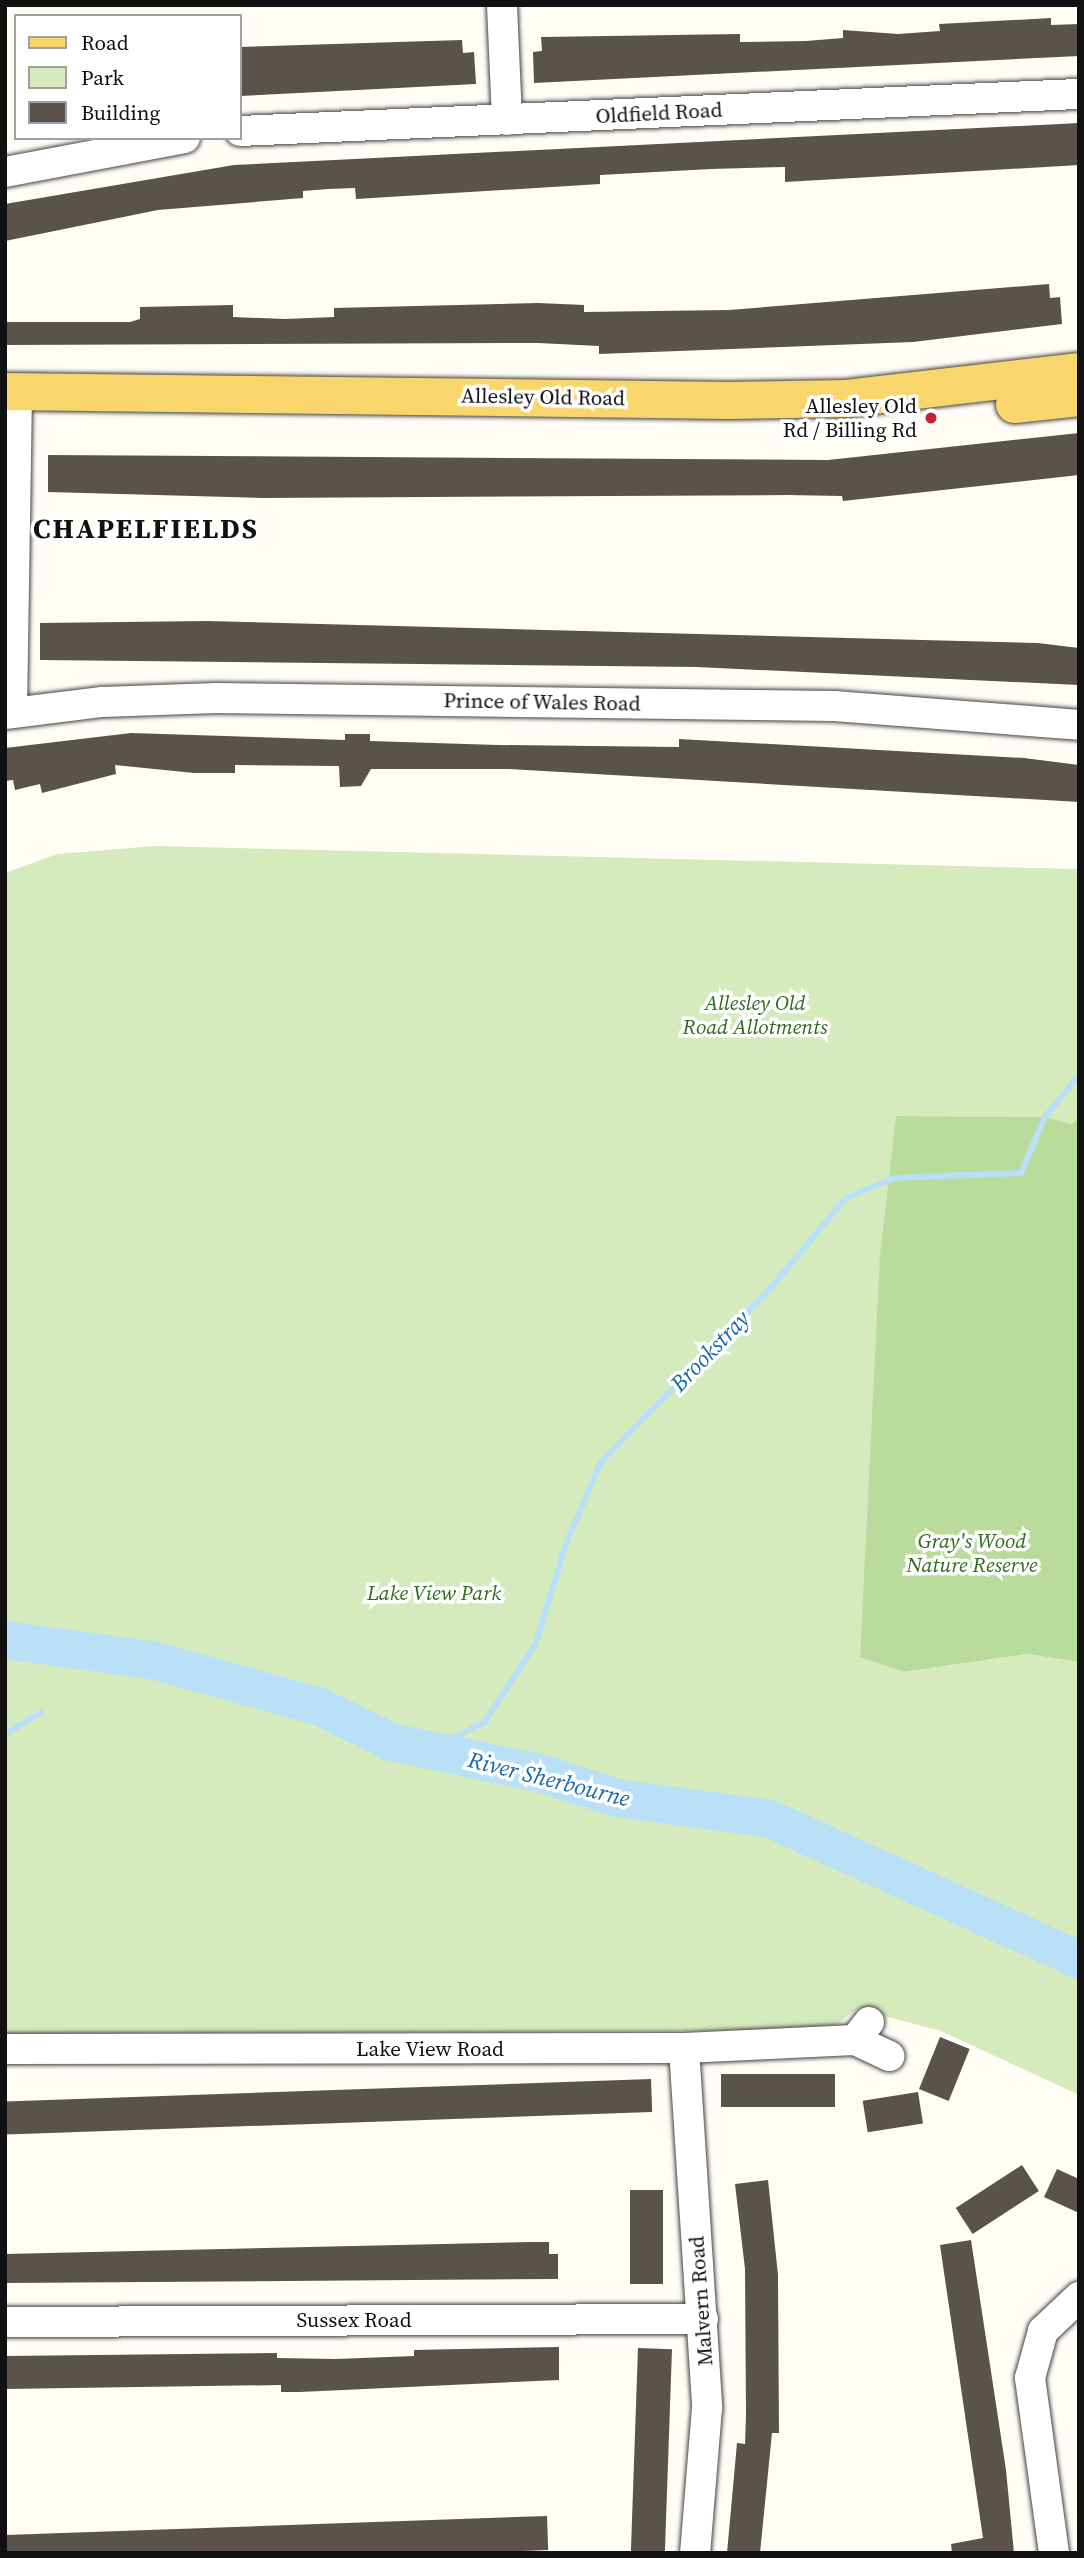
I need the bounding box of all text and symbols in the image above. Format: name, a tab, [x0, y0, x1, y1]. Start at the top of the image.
legend	[14, 14, 242, 140]
text: Road	[81, 28, 129, 57]
text: Park	[81, 63, 124, 92]
street label: Oldfield Road	[595, 97, 723, 129]
text: Building	[81, 98, 160, 127]
street label: Allesley Old Road	[461, 383, 625, 411]
place label: Allesley Old Rd / Billing Rd	[783, 393, 917, 443]
marker: Allesley Old Rd / Billing Rd	[923, 410, 939, 426]
district label: CHAPELFIELDS	[35, 511, 257, 545]
street label: Prince of Wales Road	[443, 688, 641, 716]
park label: Allesley Old Road Allotments	[683, 990, 827, 1040]
water label: Brookstray	[665, 1305, 755, 1397]
park label: Gray's Wood Nature Reserve	[906, 1528, 1038, 1578]
park label: Lake View Park	[367, 1580, 501, 1606]
water label: River Sherbourne	[465, 1746, 633, 1812]
street label: Lake View Road	[356, 2036, 504, 2062]
street label: Malvern Road	[684, 2235, 718, 2367]
street label: Sussex Road	[296, 2307, 412, 2333]

